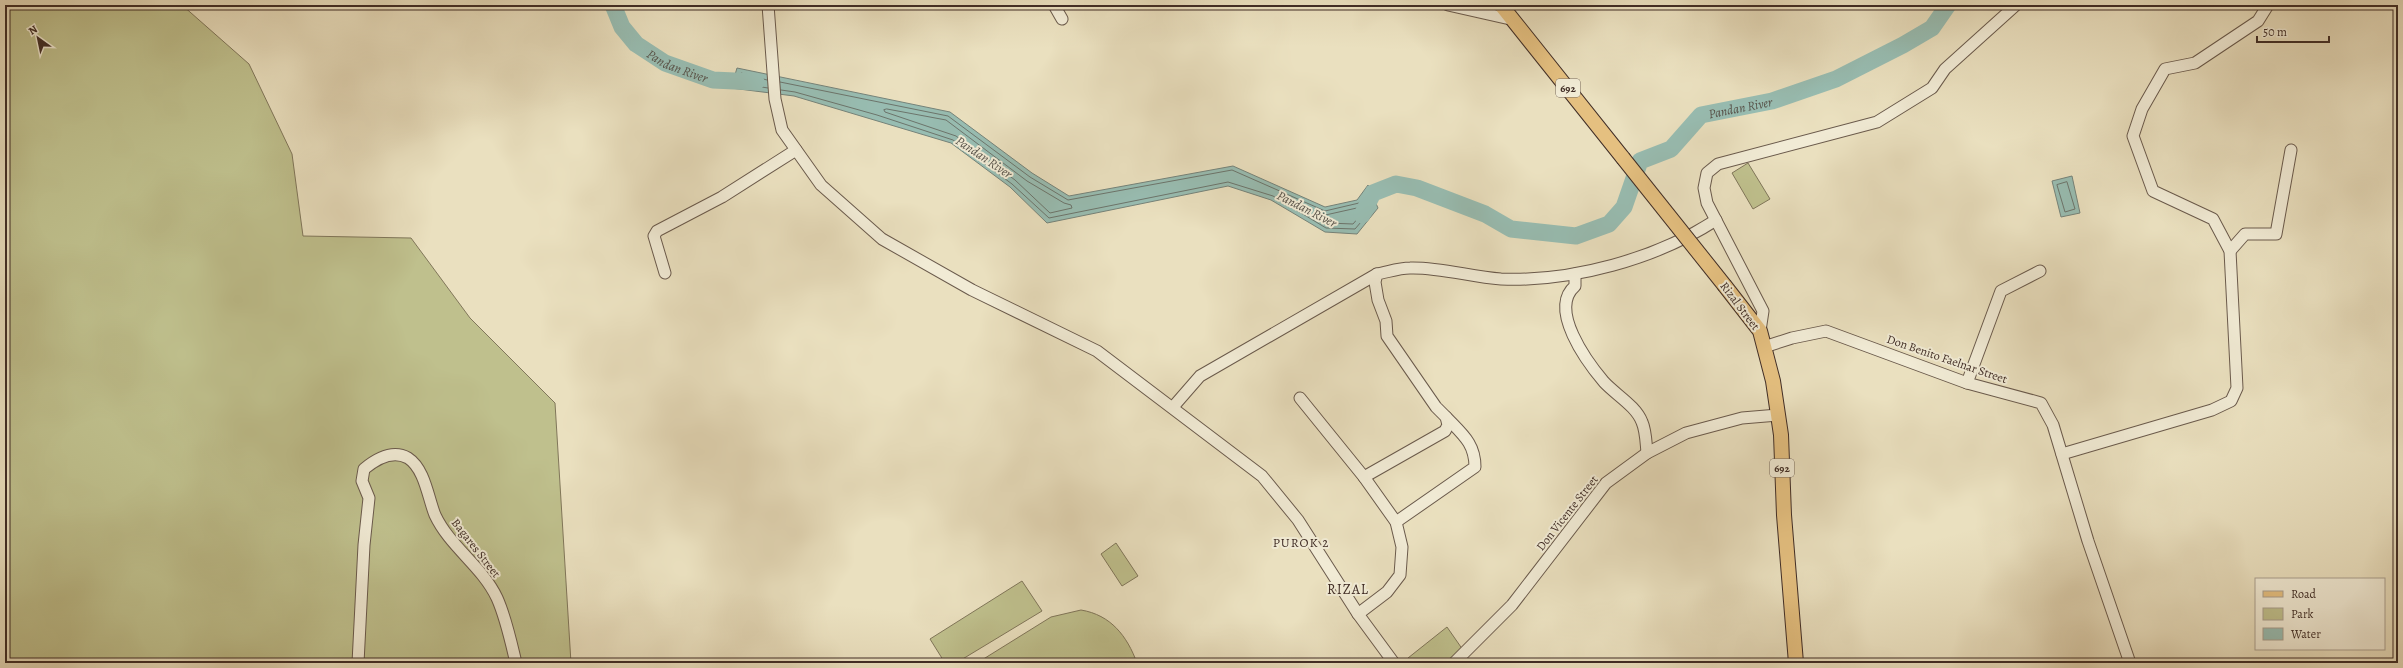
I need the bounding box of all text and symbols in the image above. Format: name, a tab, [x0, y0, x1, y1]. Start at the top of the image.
north arrow	[18, 18, 58, 58]
scale bar	[2257, 18, 2329, 44]
text: N	[25, 22, 40, 39]
text: 50 m	[2263, 24, 2287, 40]
water label: Pandan River	[644, 45, 711, 86]
road number: 692	[1556, 79, 1580, 97]
water label: Pandan River	[1707, 93, 1774, 122]
water label: Pandan River	[952, 132, 1016, 182]
water label: Pandan River	[1274, 187, 1340, 231]
street label: Rizal Street	[1717, 279, 1763, 333]
street label: Don Benito Faelnar Street	[1885, 331, 2009, 387]
road number: 692	[1770, 459, 1794, 477]
street label: Don Vicente Street	[1532, 472, 1602, 554]
street label: Bagares Street	[448, 515, 504, 581]
district label: PUROK 2	[1273, 534, 1329, 551]
legend	[2255, 578, 2385, 650]
district label: RIZAL	[1327, 580, 1369, 599]
text: Road	[2291, 586, 2317, 602]
text: Park	[2291, 606, 2314, 622]
text: Water	[2290, 626, 2321, 642]

